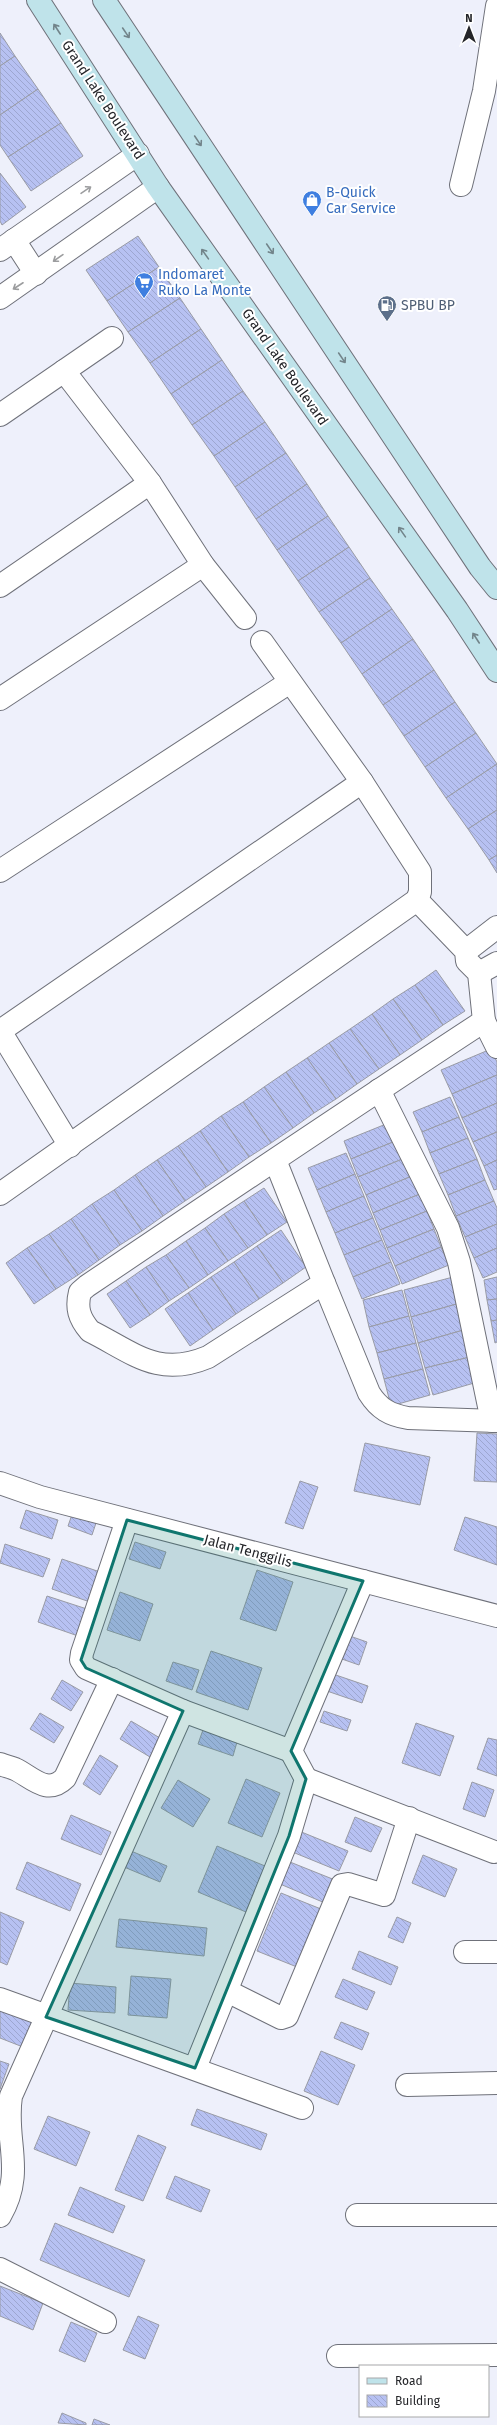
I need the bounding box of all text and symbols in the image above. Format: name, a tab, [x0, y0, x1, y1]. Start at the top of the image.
north arrow	[449, 8, 489, 48]
text: N	[465, 12, 473, 25]
one-way arrow	[53, 24, 61, 35]
one-way arrow	[122, 27, 130, 38]
street label: Grand Lake Boulevard	[58, 37, 148, 163]
one-way arrow	[194, 135, 202, 146]
place label: B-Quick Car Service	[326, 184, 396, 217]
one-way arrow	[80, 186, 91, 194]
shop icon: B-Quick Car Service	[301, 189, 323, 217]
one-way arrow	[266, 243, 274, 254]
one-way arrow	[201, 249, 210, 260]
one-way arrow	[53, 254, 64, 262]
place label: Indomaret Ruko La Monte	[158, 266, 251, 299]
supermarket icon: Indomaret Ruko La Monte	[133, 271, 155, 299]
one-way arrow	[13, 282, 24, 290]
fuel station icon: SPBU BP	[376, 294, 398, 322]
place label: SPBU BP	[401, 297, 455, 314]
street label: Grand Lake Boulevard	[238, 305, 332, 429]
one-way arrow	[337, 352, 346, 363]
one-way arrow	[398, 526, 406, 537]
one-way arrow	[472, 633, 480, 644]
street label: Jalan Tenggilis	[202, 1531, 294, 1571]
legend	[359, 2365, 489, 2417]
text: Road	[395, 2374, 423, 2388]
text: Building	[395, 2394, 441, 2408]

